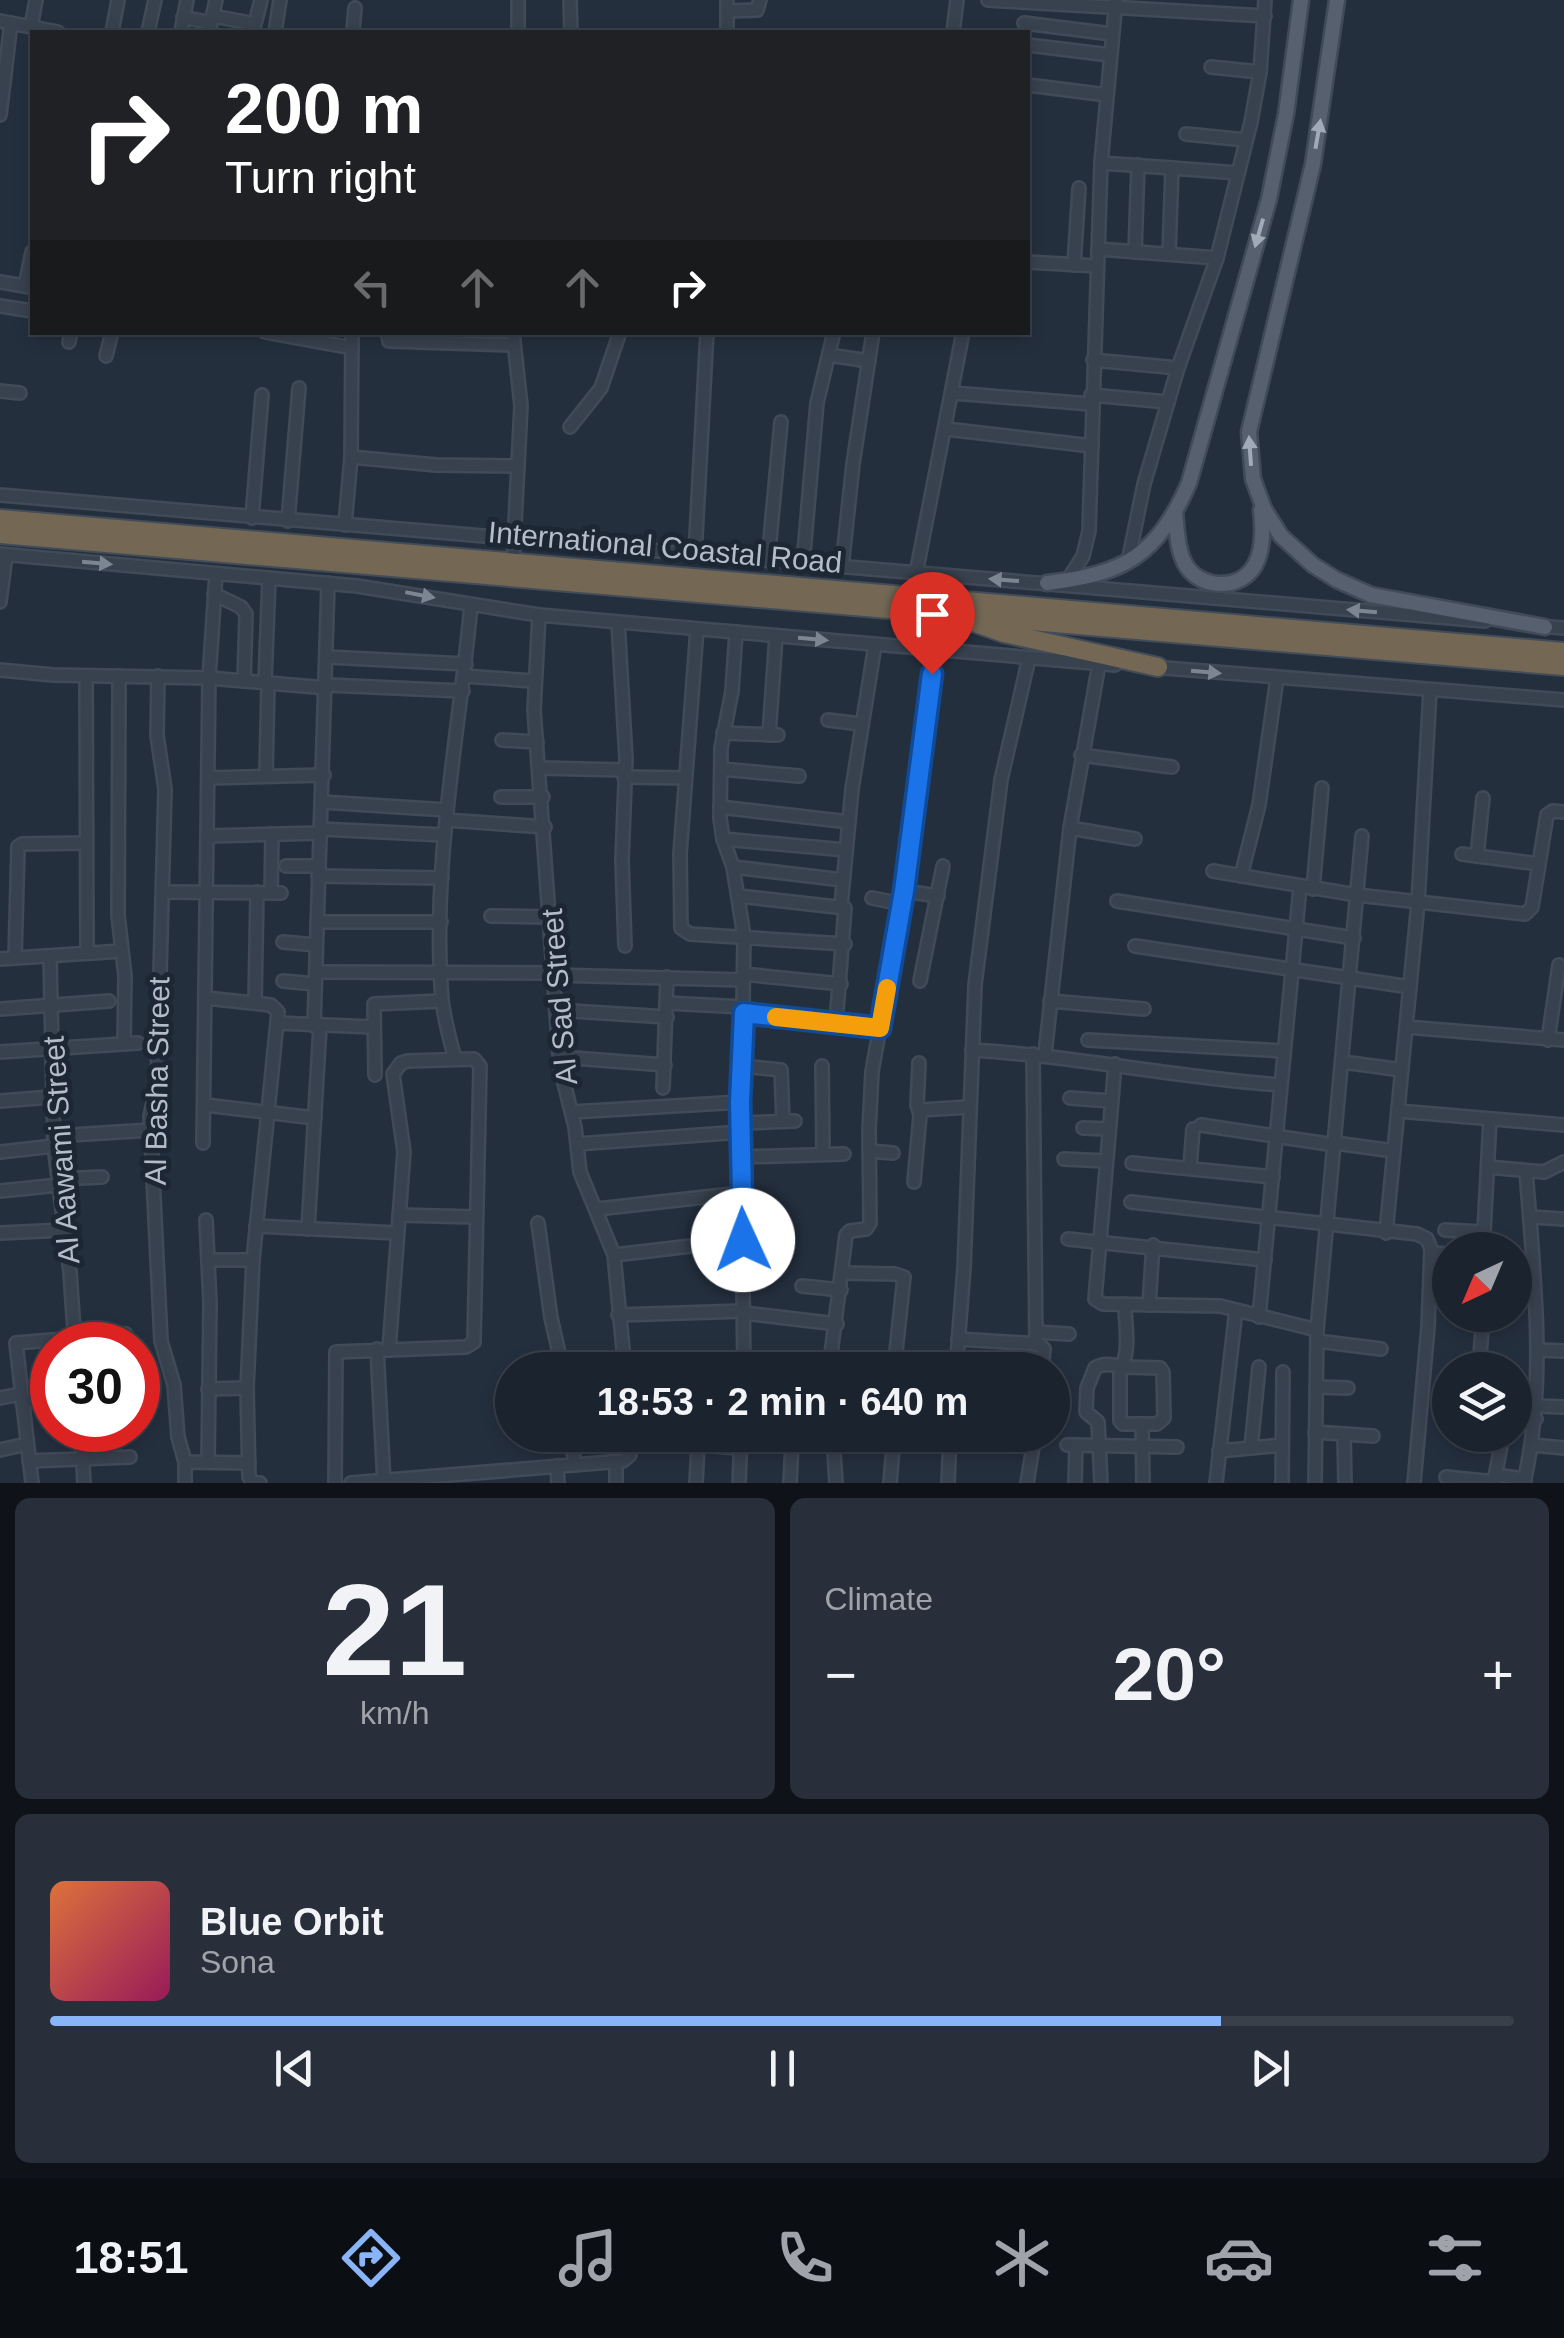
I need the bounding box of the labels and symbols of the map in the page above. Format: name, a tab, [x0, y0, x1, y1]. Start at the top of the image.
one-way arrow	[1311, 118, 1326, 150]
one-way arrow	[1251, 218, 1267, 249]
one-way arrow	[1242, 435, 1258, 467]
street label: International Coastal Road	[487, 515, 843, 579]
one-way arrow	[82, 556, 114, 572]
pin	[890, 572, 975, 675]
one-way arrow	[987, 572, 1019, 588]
one-way arrow	[405, 588, 436, 604]
one-way arrow	[1346, 602, 1378, 618]
one-way arrow	[797, 631, 829, 647]
one-way arrow	[1191, 664, 1223, 680]
street label: Al Sad Street	[535, 907, 583, 1086]
street label: Al Basha Street	[139, 976, 175, 1185]
street label: Al Aawami Street	[37, 1034, 85, 1265]
position arrow	[691, 1188, 795, 1292]
north arrow	[1432, 1232, 1532, 1332]
speed limit sign: 30	[30, 1322, 160, 1452]

